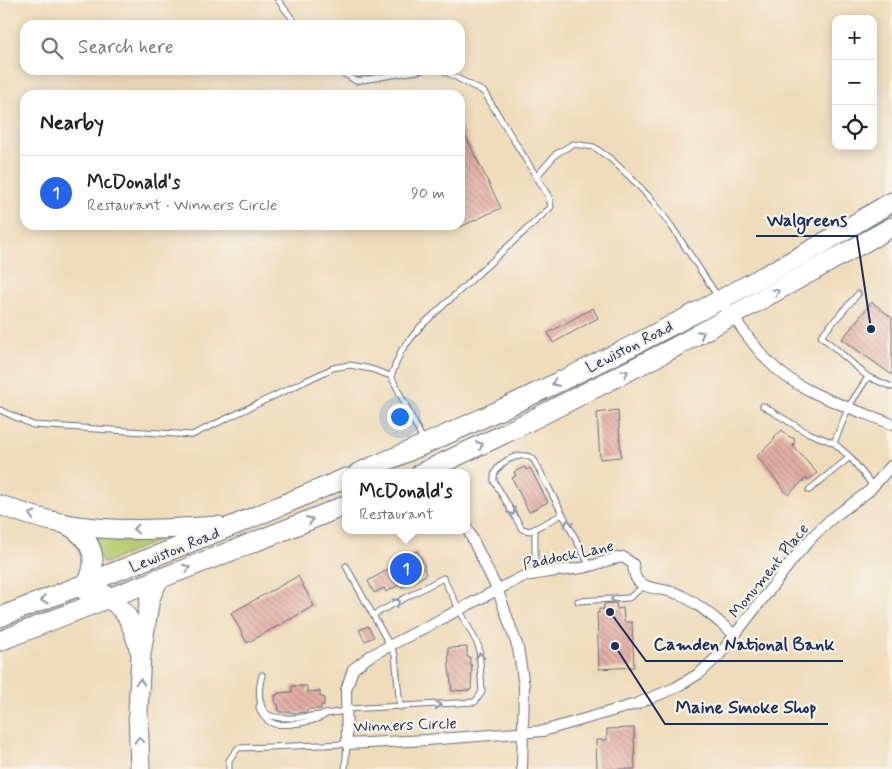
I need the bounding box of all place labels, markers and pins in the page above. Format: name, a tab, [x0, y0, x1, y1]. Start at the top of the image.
callout: Walgreens	[756, 203, 857, 236]
pin: 1	[390, 550, 422, 588]
callout: Camden National Bank	[646, 628, 843, 661]
callout: Maine Smoke Shop	[665, 691, 828, 724]

